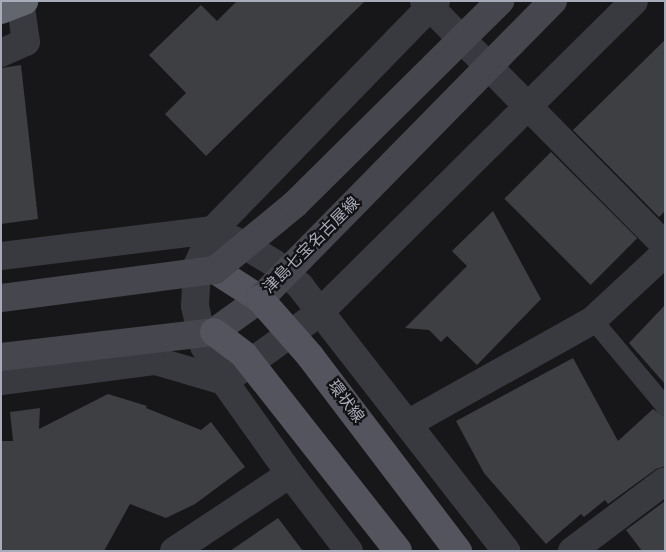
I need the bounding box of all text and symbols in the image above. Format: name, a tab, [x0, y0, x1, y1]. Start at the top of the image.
street label: 津島七宝名古屋線	[260, 194, 364, 298]
street label: 環状線	[323, 377, 367, 427]

